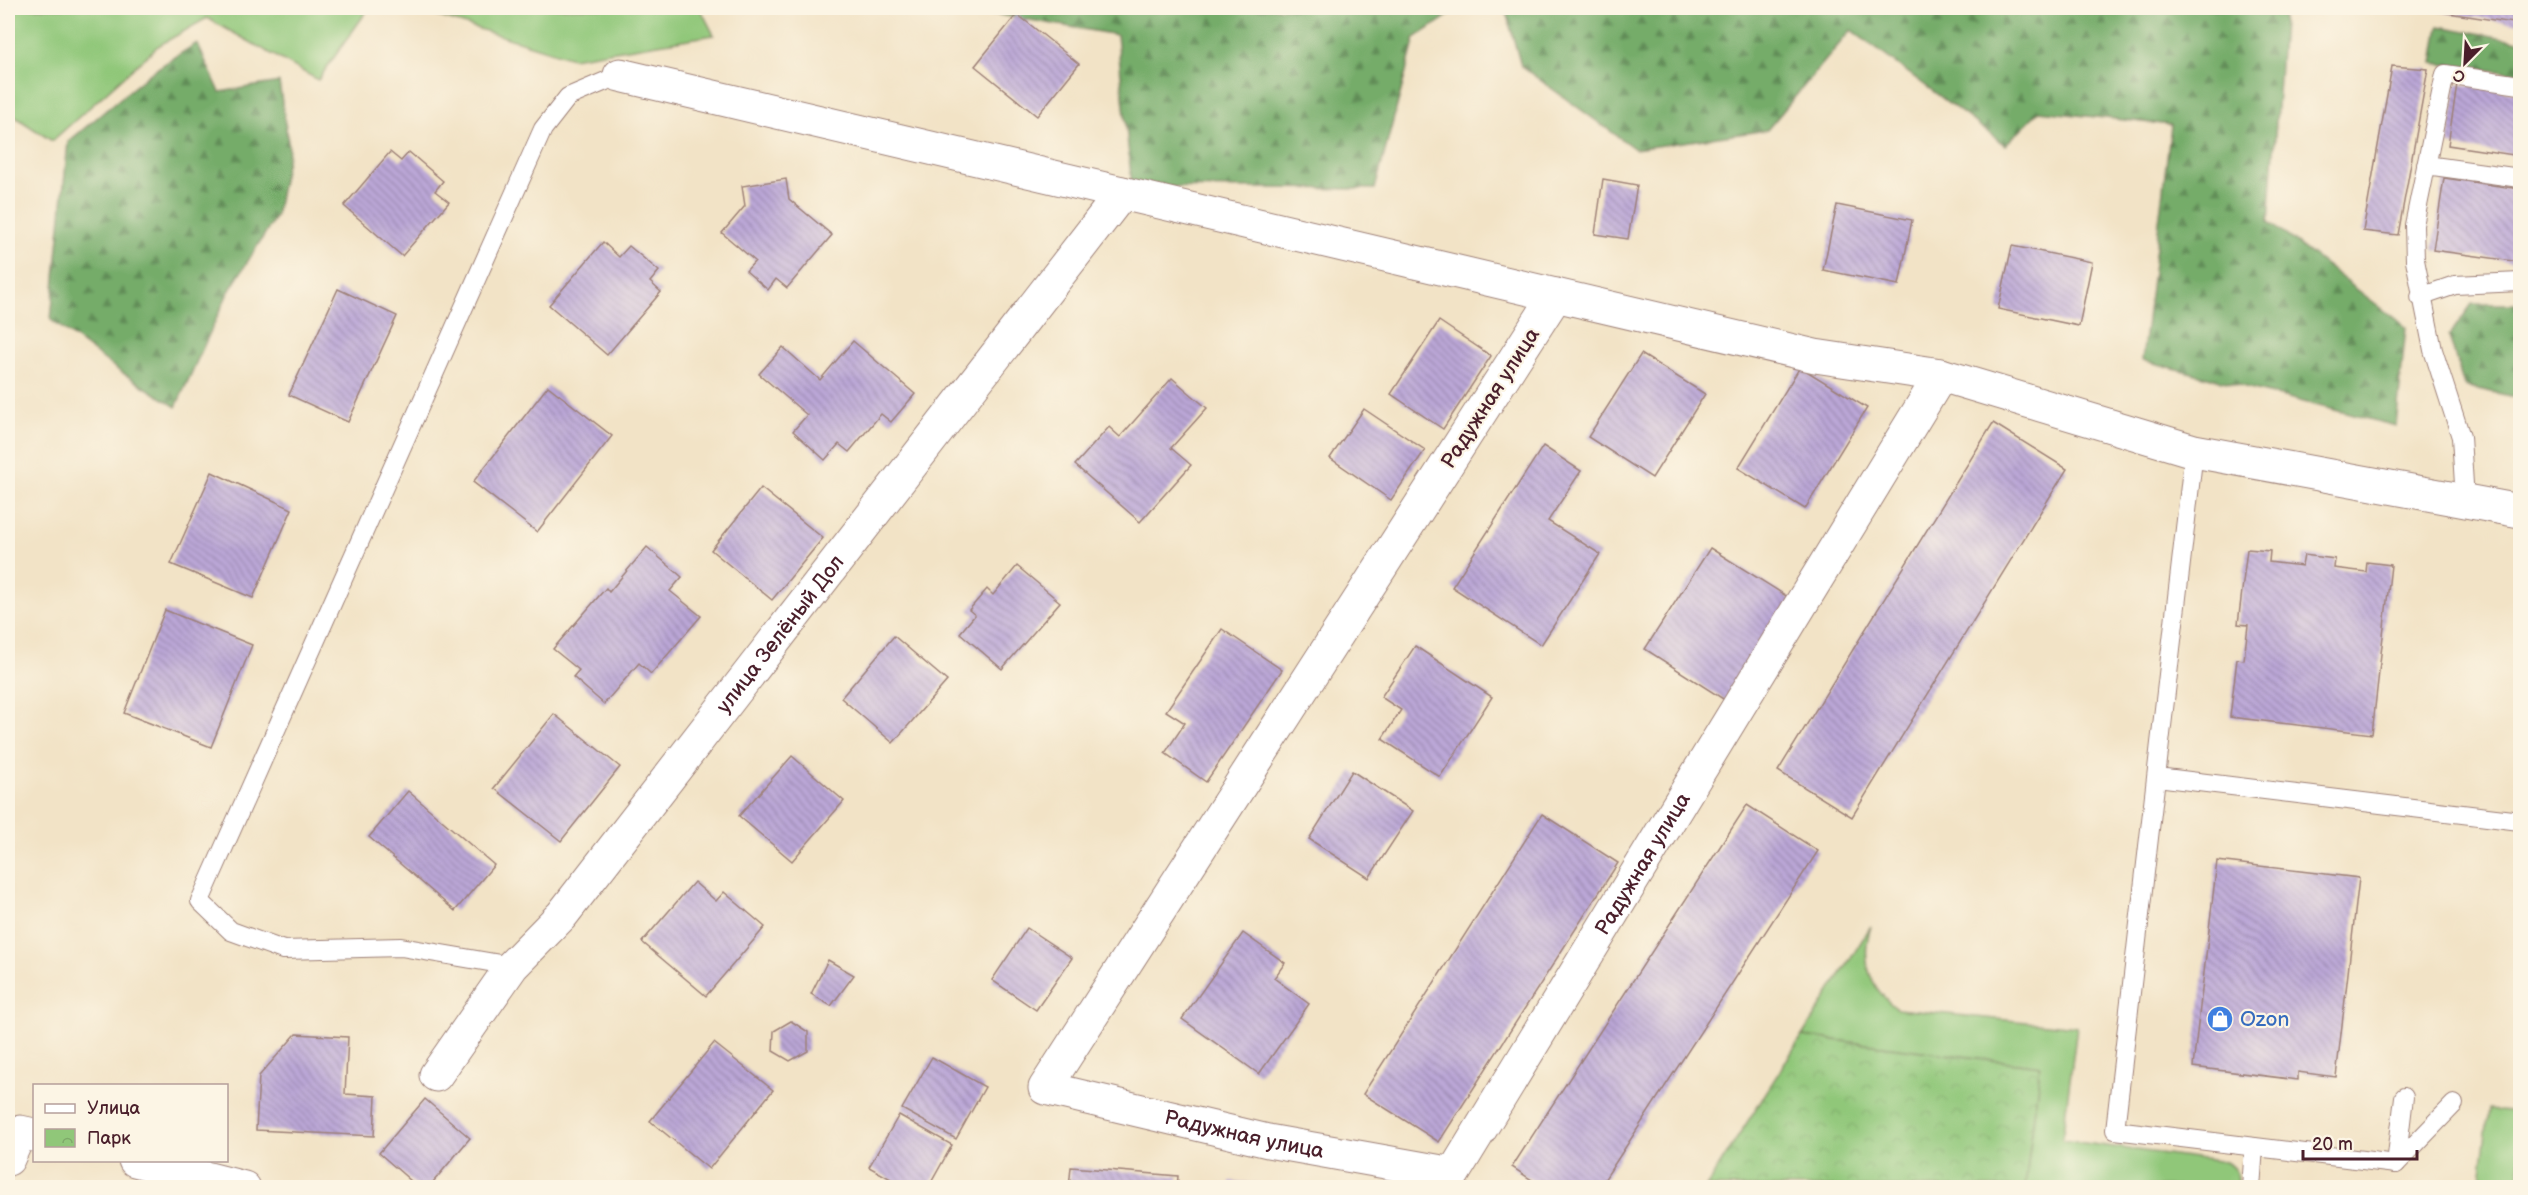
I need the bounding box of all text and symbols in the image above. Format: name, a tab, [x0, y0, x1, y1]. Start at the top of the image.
north arrow	[2435, 33, 2495, 93]
text: С	[2451, 64, 2468, 86]
street label: Радужная улица	[1436, 323, 1545, 473]
street label: улица Зелёный Дол	[711, 550, 850, 718]
street label: Радужная улица	[1590, 788, 1696, 940]
shop icon: Ozon	[2205, 1004, 2235, 1034]
place label: Ozon	[2240, 1007, 2289, 1032]
legend	[33, 1084, 228, 1162]
text: Улица	[87, 1098, 141, 1119]
street label: Радужная улица	[1162, 1105, 1326, 1164]
scale bar	[2303, 1123, 2417, 1161]
text: Парк	[87, 1128, 131, 1149]
text: 20 m	[2312, 1134, 2353, 1155]

